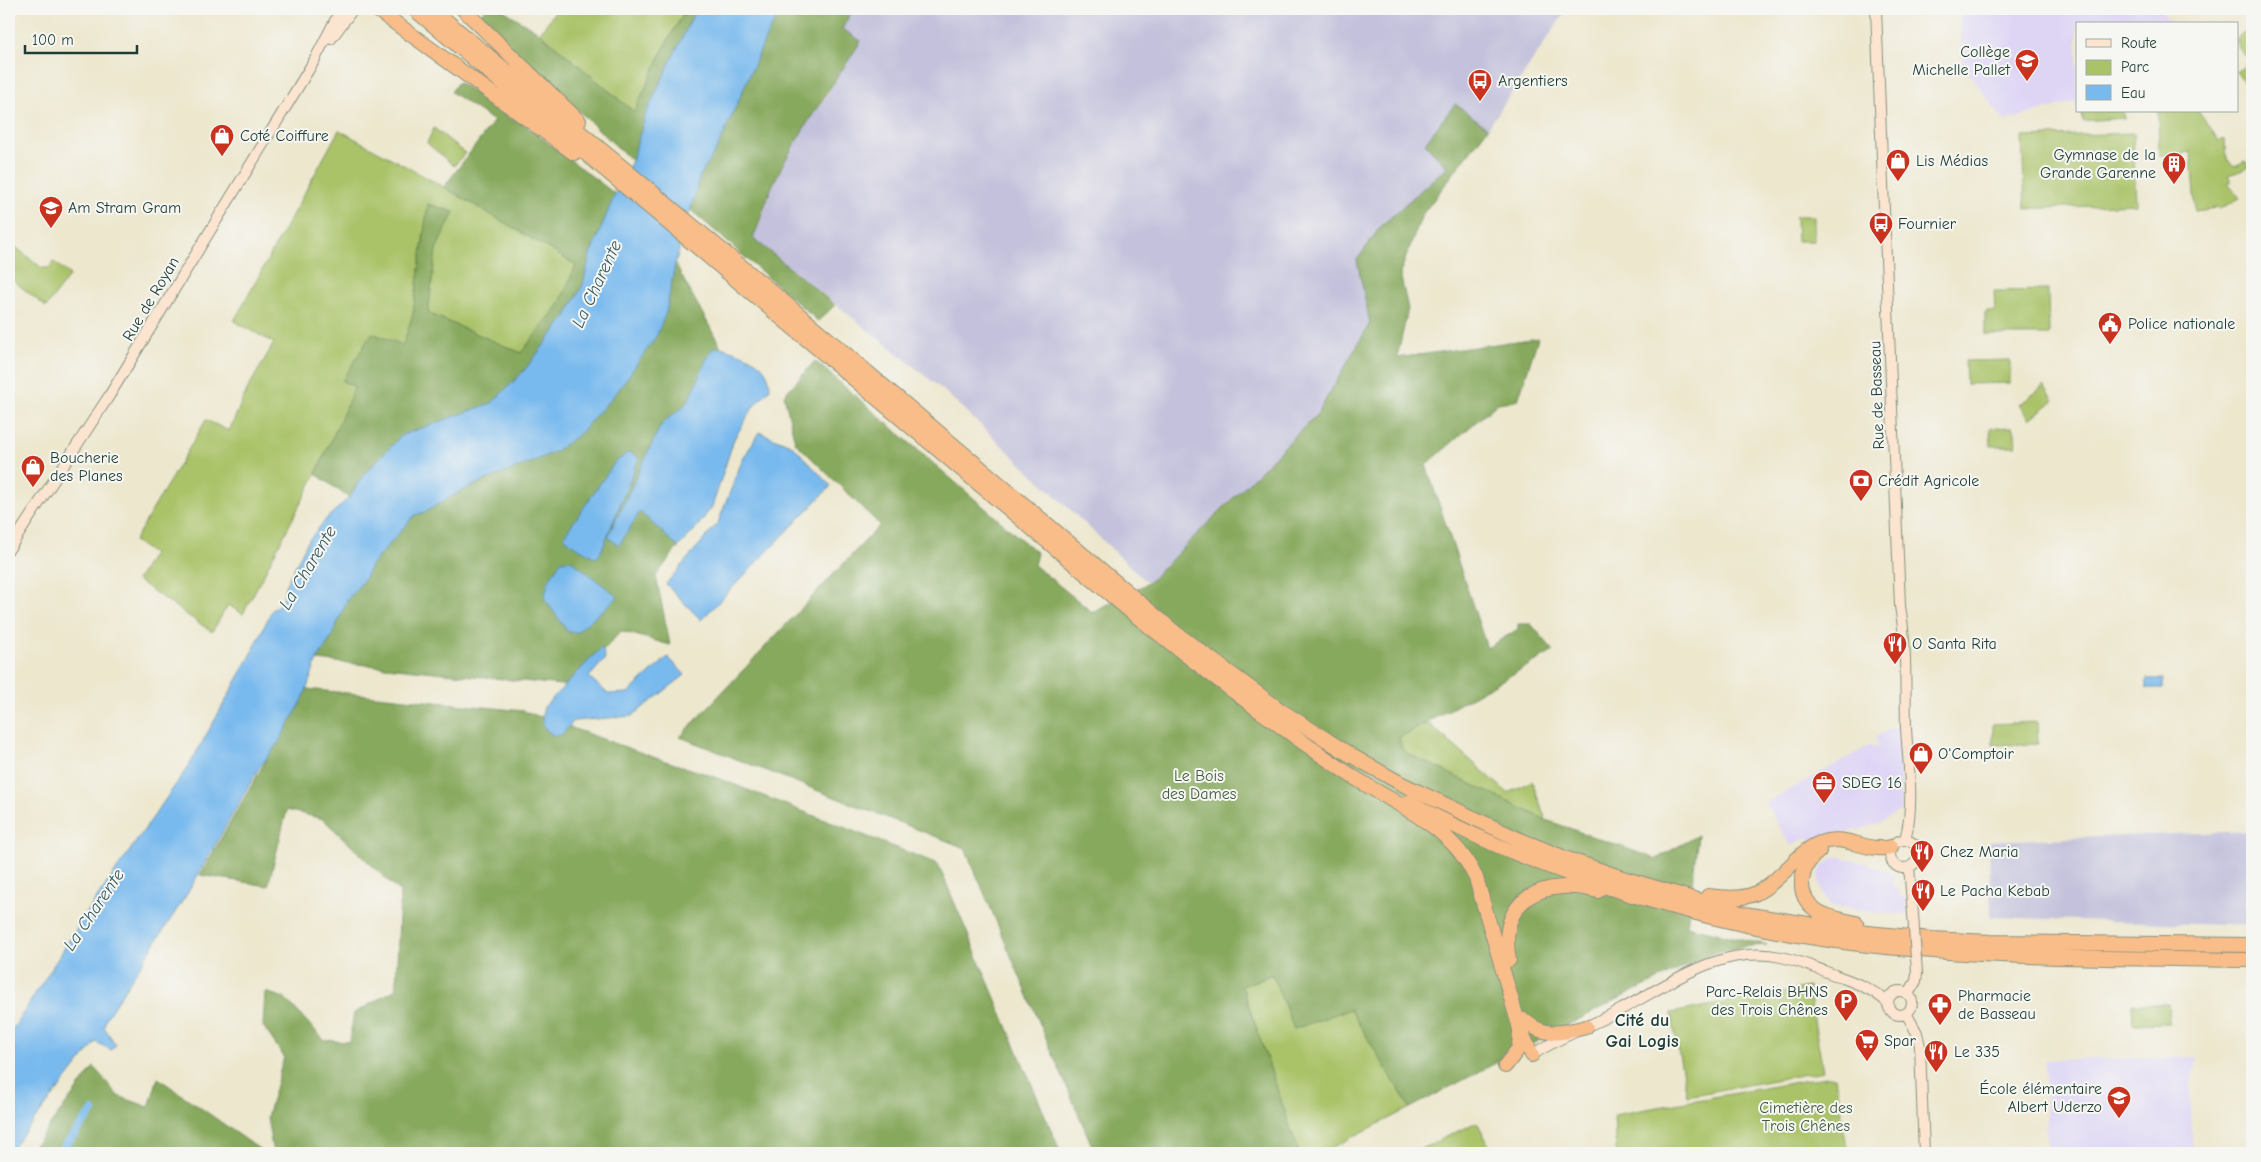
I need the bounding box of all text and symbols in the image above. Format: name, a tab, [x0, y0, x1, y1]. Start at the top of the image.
scale bar	[25, 22, 138, 54]
legend	[2076, 22, 2238, 112]
text: 100 m	[32, 31, 74, 49]
text: Route	[2121, 34, 2157, 52]
place label: Collège Michelle Pallet	[1912, 43, 2010, 79]
school or university icon: Collège Michelle Pallet	[2014, 48, 2040, 82]
text: Parc	[2121, 58, 2149, 76]
bus stop icon: Argentiers	[1467, 68, 1493, 102]
place label: Argentiers	[1498, 72, 1568, 90]
text: Eau	[2121, 84, 2145, 102]
shop icon: Coté Coiffure	[209, 123, 235, 157]
place label: Coté Coiffure	[240, 127, 329, 145]
place label: Gymnase de la Grande Garenne	[2040, 146, 2156, 182]
shop icon: Lis Médias	[1885, 148, 1911, 182]
building icon: Gymnase de la Grande Garenne	[2161, 151, 2187, 185]
place label: Lis Médias	[1916, 152, 1988, 170]
school or university icon: Am Stram Gram	[38, 195, 64, 229]
place label: Am Stram Gram	[68, 199, 181, 217]
bus stop icon: Fournier	[1868, 211, 1894, 245]
place label: Fournier	[1898, 215, 1957, 233]
water label: La Charente	[568, 237, 626, 331]
street label: Rue de Royan	[119, 254, 183, 344]
public building icon: Police nationale	[2097, 311, 2123, 345]
place label: Police nationale	[2128, 315, 2235, 333]
street label: Rue de Basseau	[1866, 340, 1888, 450]
place label: Boucherie des Planes	[50, 449, 123, 485]
shop icon: Boucherie des Planes	[20, 454, 46, 488]
bank icon: Crédit Agricole	[1848, 468, 1874, 502]
place label: Crédit Agricole	[1878, 472, 1979, 490]
water label: La Charente	[275, 522, 341, 614]
restaurant icon: O Santa Rita	[1882, 631, 1908, 665]
place label: O Santa Rita	[1912, 635, 1997, 653]
shop icon: O'Comptoir	[1908, 741, 1934, 775]
place label: O'Comptoir	[1938, 745, 2015, 763]
park label: Le Bois des Dames	[1162, 767, 1237, 803]
office icon: SDEG 16	[1811, 770, 1837, 804]
place label: SDEG 16	[1842, 774, 1902, 792]
restaurant icon: Chez Maria	[1909, 839, 1935, 873]
place label: Chez Maria	[1940, 843, 2019, 861]
water label: La Charente	[59, 865, 129, 955]
restaurant icon: Le Pacha Kebab	[1910, 878, 1936, 912]
place label: Le Pacha Kebab	[1940, 882, 2050, 900]
place label: Parc-Relais BHNS des Trois Chênes	[1706, 983, 1828, 1019]
place label: Pharmacie de Basseau	[1958, 987, 2036, 1023]
parking icon: Parc-Relais BHNS des Trois Chênes	[1833, 988, 1859, 1022]
pharmacy icon: Pharmacie de Basseau	[1927, 992, 1953, 1026]
district label: Cité du Gai Logis	[1605, 1010, 1679, 1052]
supermarket icon: Spar	[1854, 1028, 1880, 1062]
place label: Spar	[1884, 1032, 1917, 1050]
restaurant icon: Le 335	[1923, 1039, 1949, 1073]
place label: Le 335	[1954, 1043, 2000, 1061]
place label: École élémentaire Albert Uderzo	[1980, 1079, 2102, 1116]
school or university icon: École élémentaire Albert Uderzo	[2106, 1085, 2132, 1119]
park label: Cimetière des Trois Chênes	[1759, 1099, 1853, 1135]

